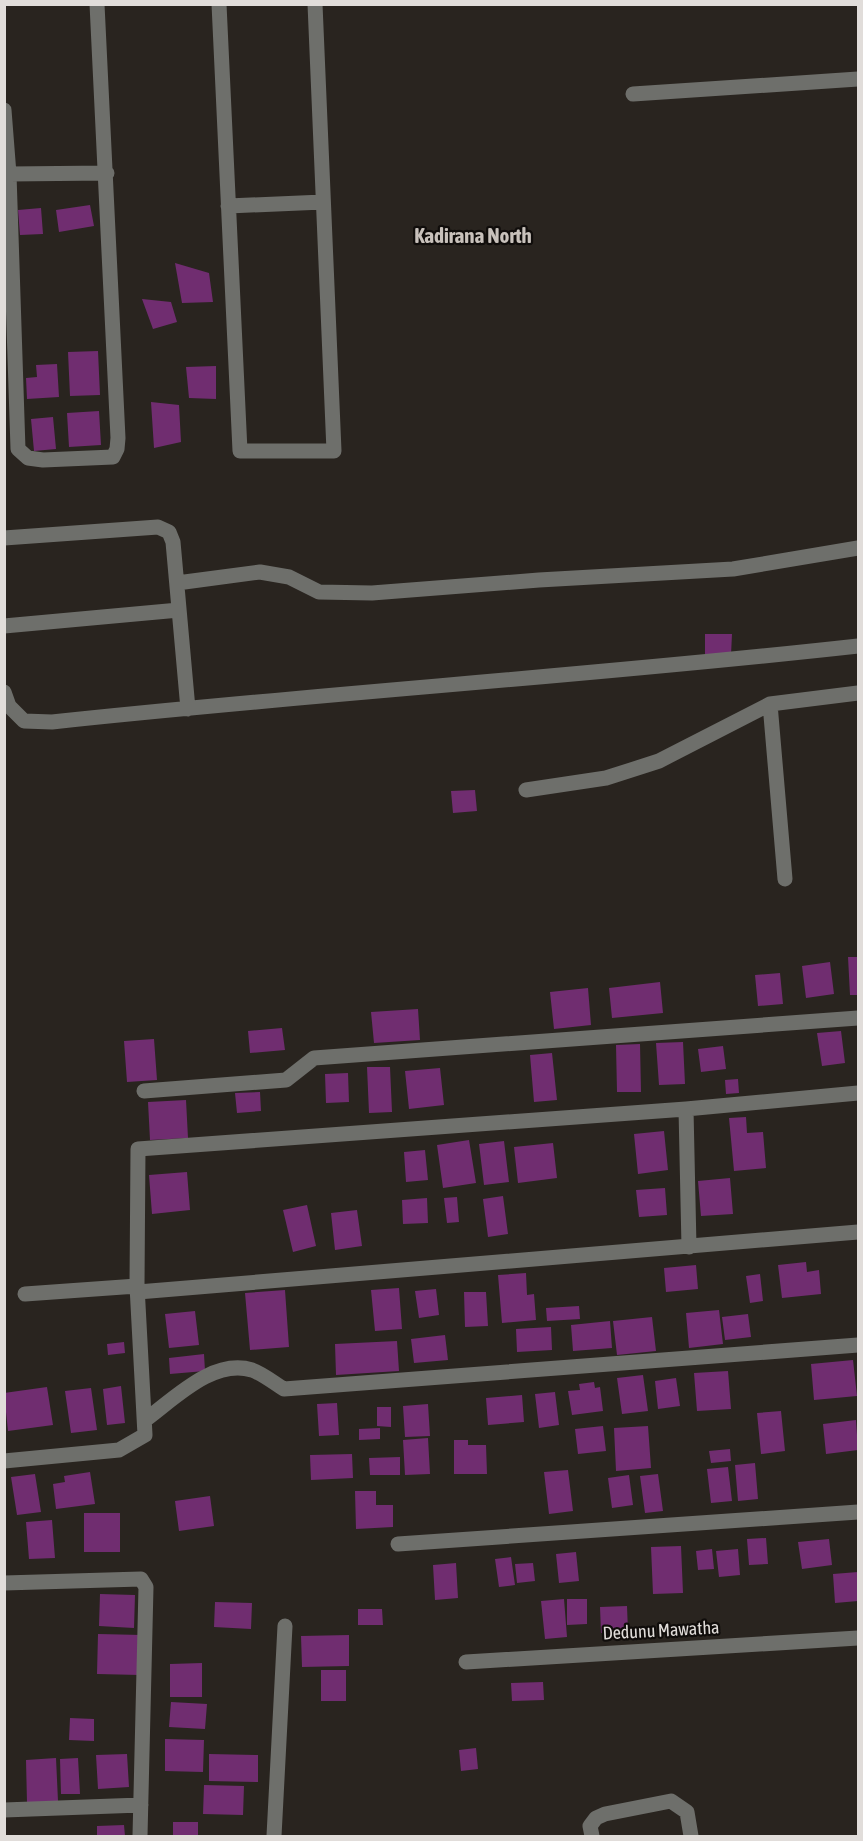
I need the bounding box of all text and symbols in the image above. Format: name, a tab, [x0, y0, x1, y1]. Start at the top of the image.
district label: Kadirana North	[414, 223, 532, 247]
street label: Dedunu Mawatha	[602, 1616, 720, 1644]

